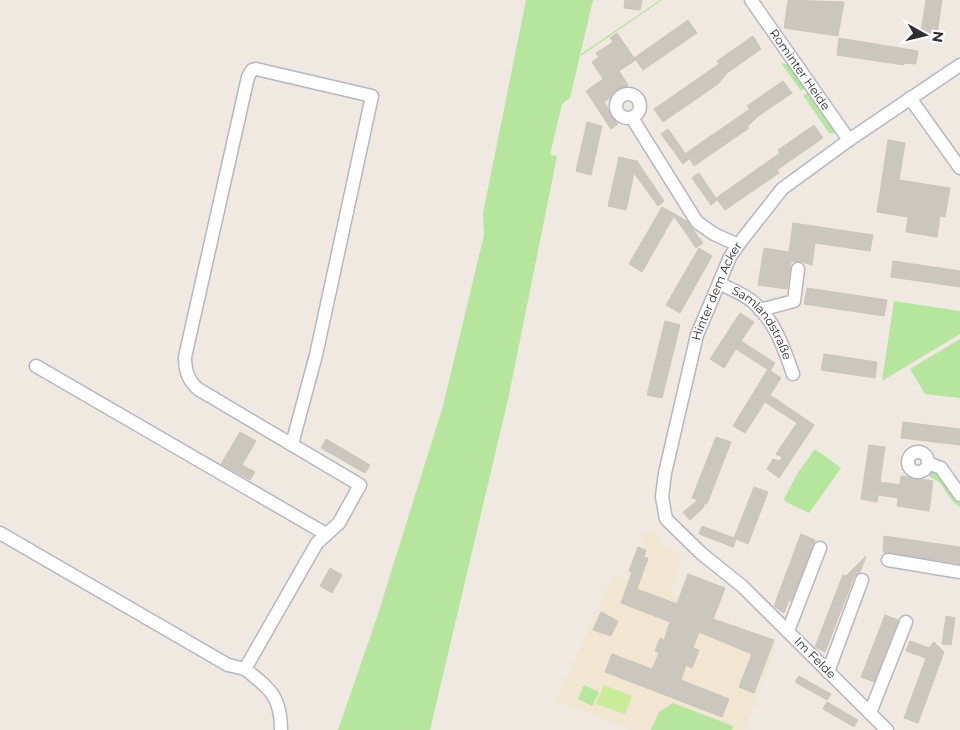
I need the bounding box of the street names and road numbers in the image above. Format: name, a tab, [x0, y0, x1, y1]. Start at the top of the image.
street label: Rominter Heide	[767, 26, 834, 113]
street label: Hinter dem Acker	[688, 239, 745, 342]
street label: Samlandstraße	[730, 283, 795, 362]
street label: Im Felde	[791, 634, 839, 682]

